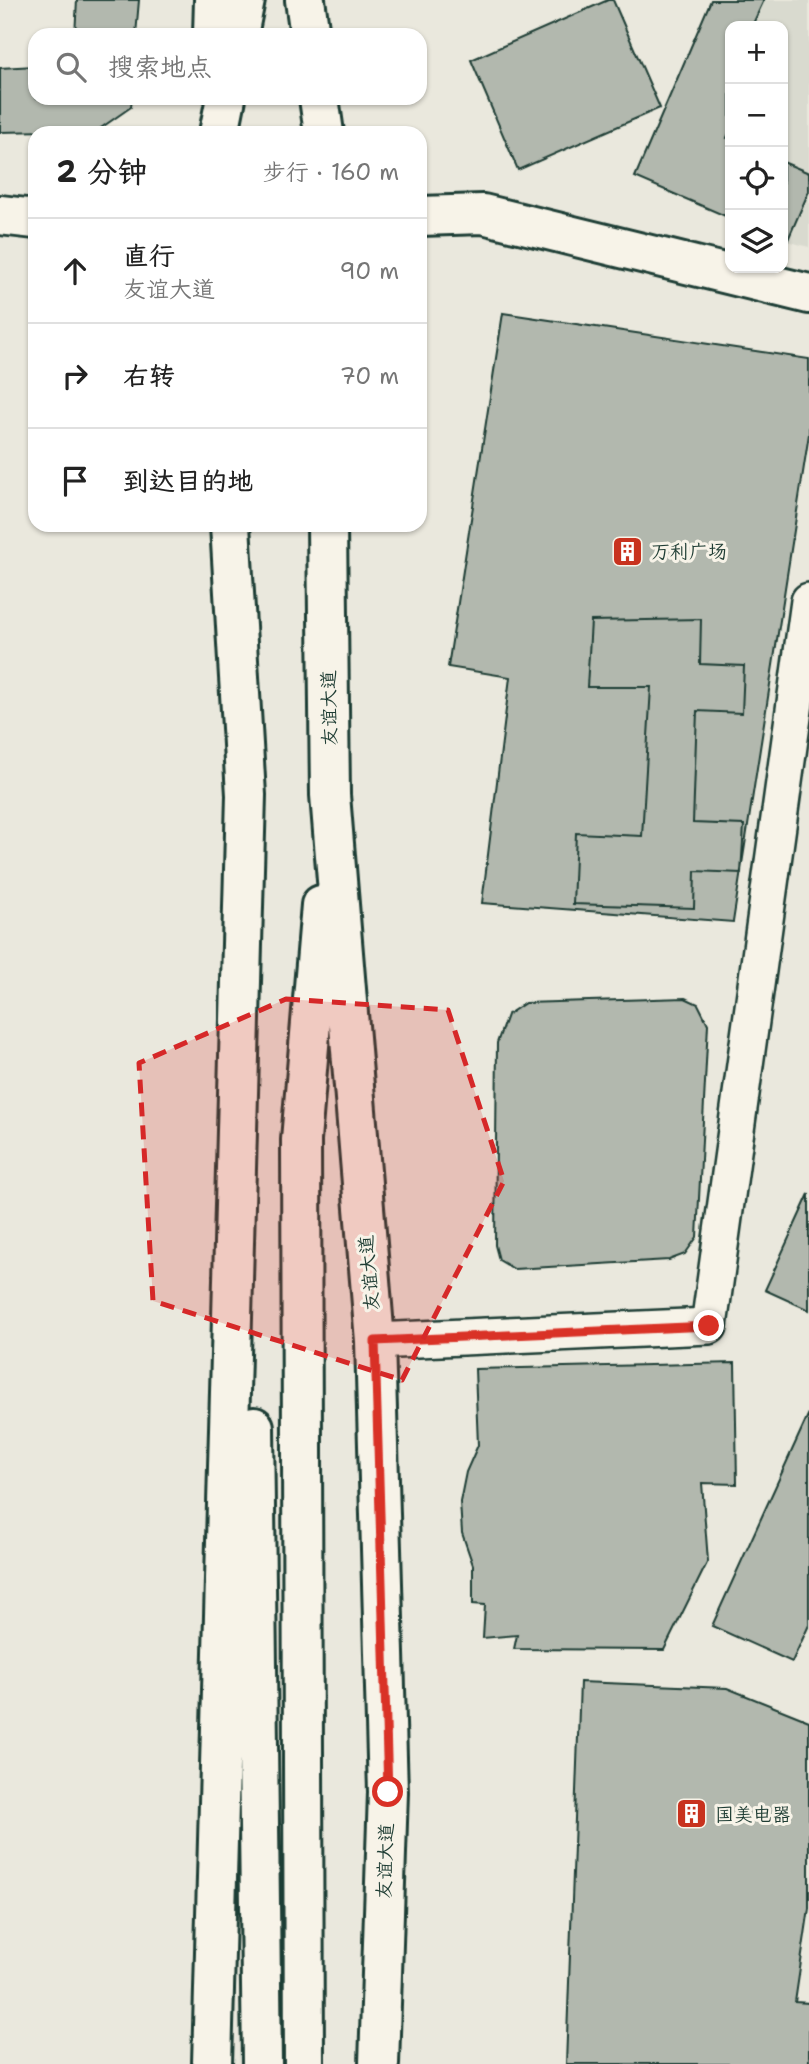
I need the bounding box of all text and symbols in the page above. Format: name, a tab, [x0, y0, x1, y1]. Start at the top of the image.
map controls	[725, 21, 788, 273]
button: +	[725, 21, 788, 84]
search box	[28, 28, 427, 105]
icon: search	[52, 48, 90, 86]
text: 搜索地点	[108, 49, 212, 84]
button: −	[725, 84, 788, 147]
button: locate	[725, 147, 788, 210]
text: 2 分钟	[56, 151, 147, 192]
text: 步行 · 160 m	[263, 157, 399, 187]
button: layers	[725, 210, 788, 273]
text: 直行	[123, 238, 175, 273]
icon: ahead	[56, 252, 94, 290]
text: 90 m	[339, 256, 399, 286]
text: 友谊大道	[123, 274, 215, 304]
icon: right	[56, 357, 94, 395]
text: 右转	[123, 358, 175, 393]
text: 70 m	[340, 361, 399, 391]
icon: arrive	[56, 462, 94, 500]
text: 到达目的地	[123, 463, 253, 498]
building icon: 万利广场	[611, 534, 645, 568]
place label: 万利广场	[651, 539, 727, 564]
street label: 友谊大道	[316, 670, 342, 746]
street label: 友谊大道	[353, 1234, 385, 1312]
route end	[693, 1310, 724, 1341]
route start	[372, 1776, 403, 1807]
building icon: 国美电器	[675, 1797, 709, 1831]
place label: 国美电器	[715, 1802, 791, 1827]
street label: 友谊大道	[371, 1823, 399, 1899]

